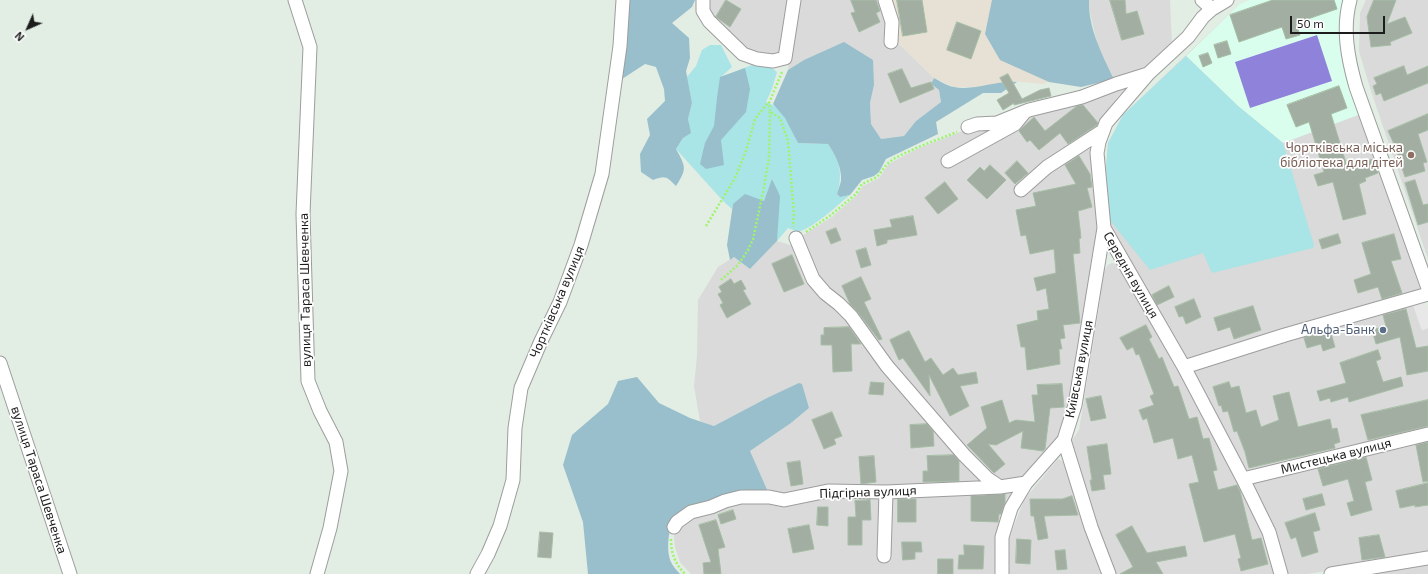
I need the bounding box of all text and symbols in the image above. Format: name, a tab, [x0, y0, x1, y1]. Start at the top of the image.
north arrow	[8, 8, 48, 48]
scale bar	[1292, 8, 1387, 34]
text: 50 m	[1297, 16, 1324, 30]
text: N	[12, 29, 27, 44]
place label: Чортківська міська бібліотека для дітей	[1280, 140, 1403, 171]
marker: Чортківська міська бібліотека для дітей	[1406, 150, 1416, 160]
street label: вулиця Тараса Шевченка	[296, 213, 314, 367]
street label: Середня вулиця	[1100, 229, 1162, 321]
street label: Чортківська вулиця	[526, 244, 588, 360]
street label: Київська вулиця	[1062, 319, 1096, 419]
place label: Альфа-Банк	[1301, 322, 1375, 338]
marker: Альфа-Банк	[1378, 325, 1388, 335]
street label: вулиця Тараса Шевченка	[8, 404, 70, 556]
street label: Мистецька вулиця	[1279, 435, 1393, 477]
street label: Підгірна вулиця	[819, 483, 917, 501]

